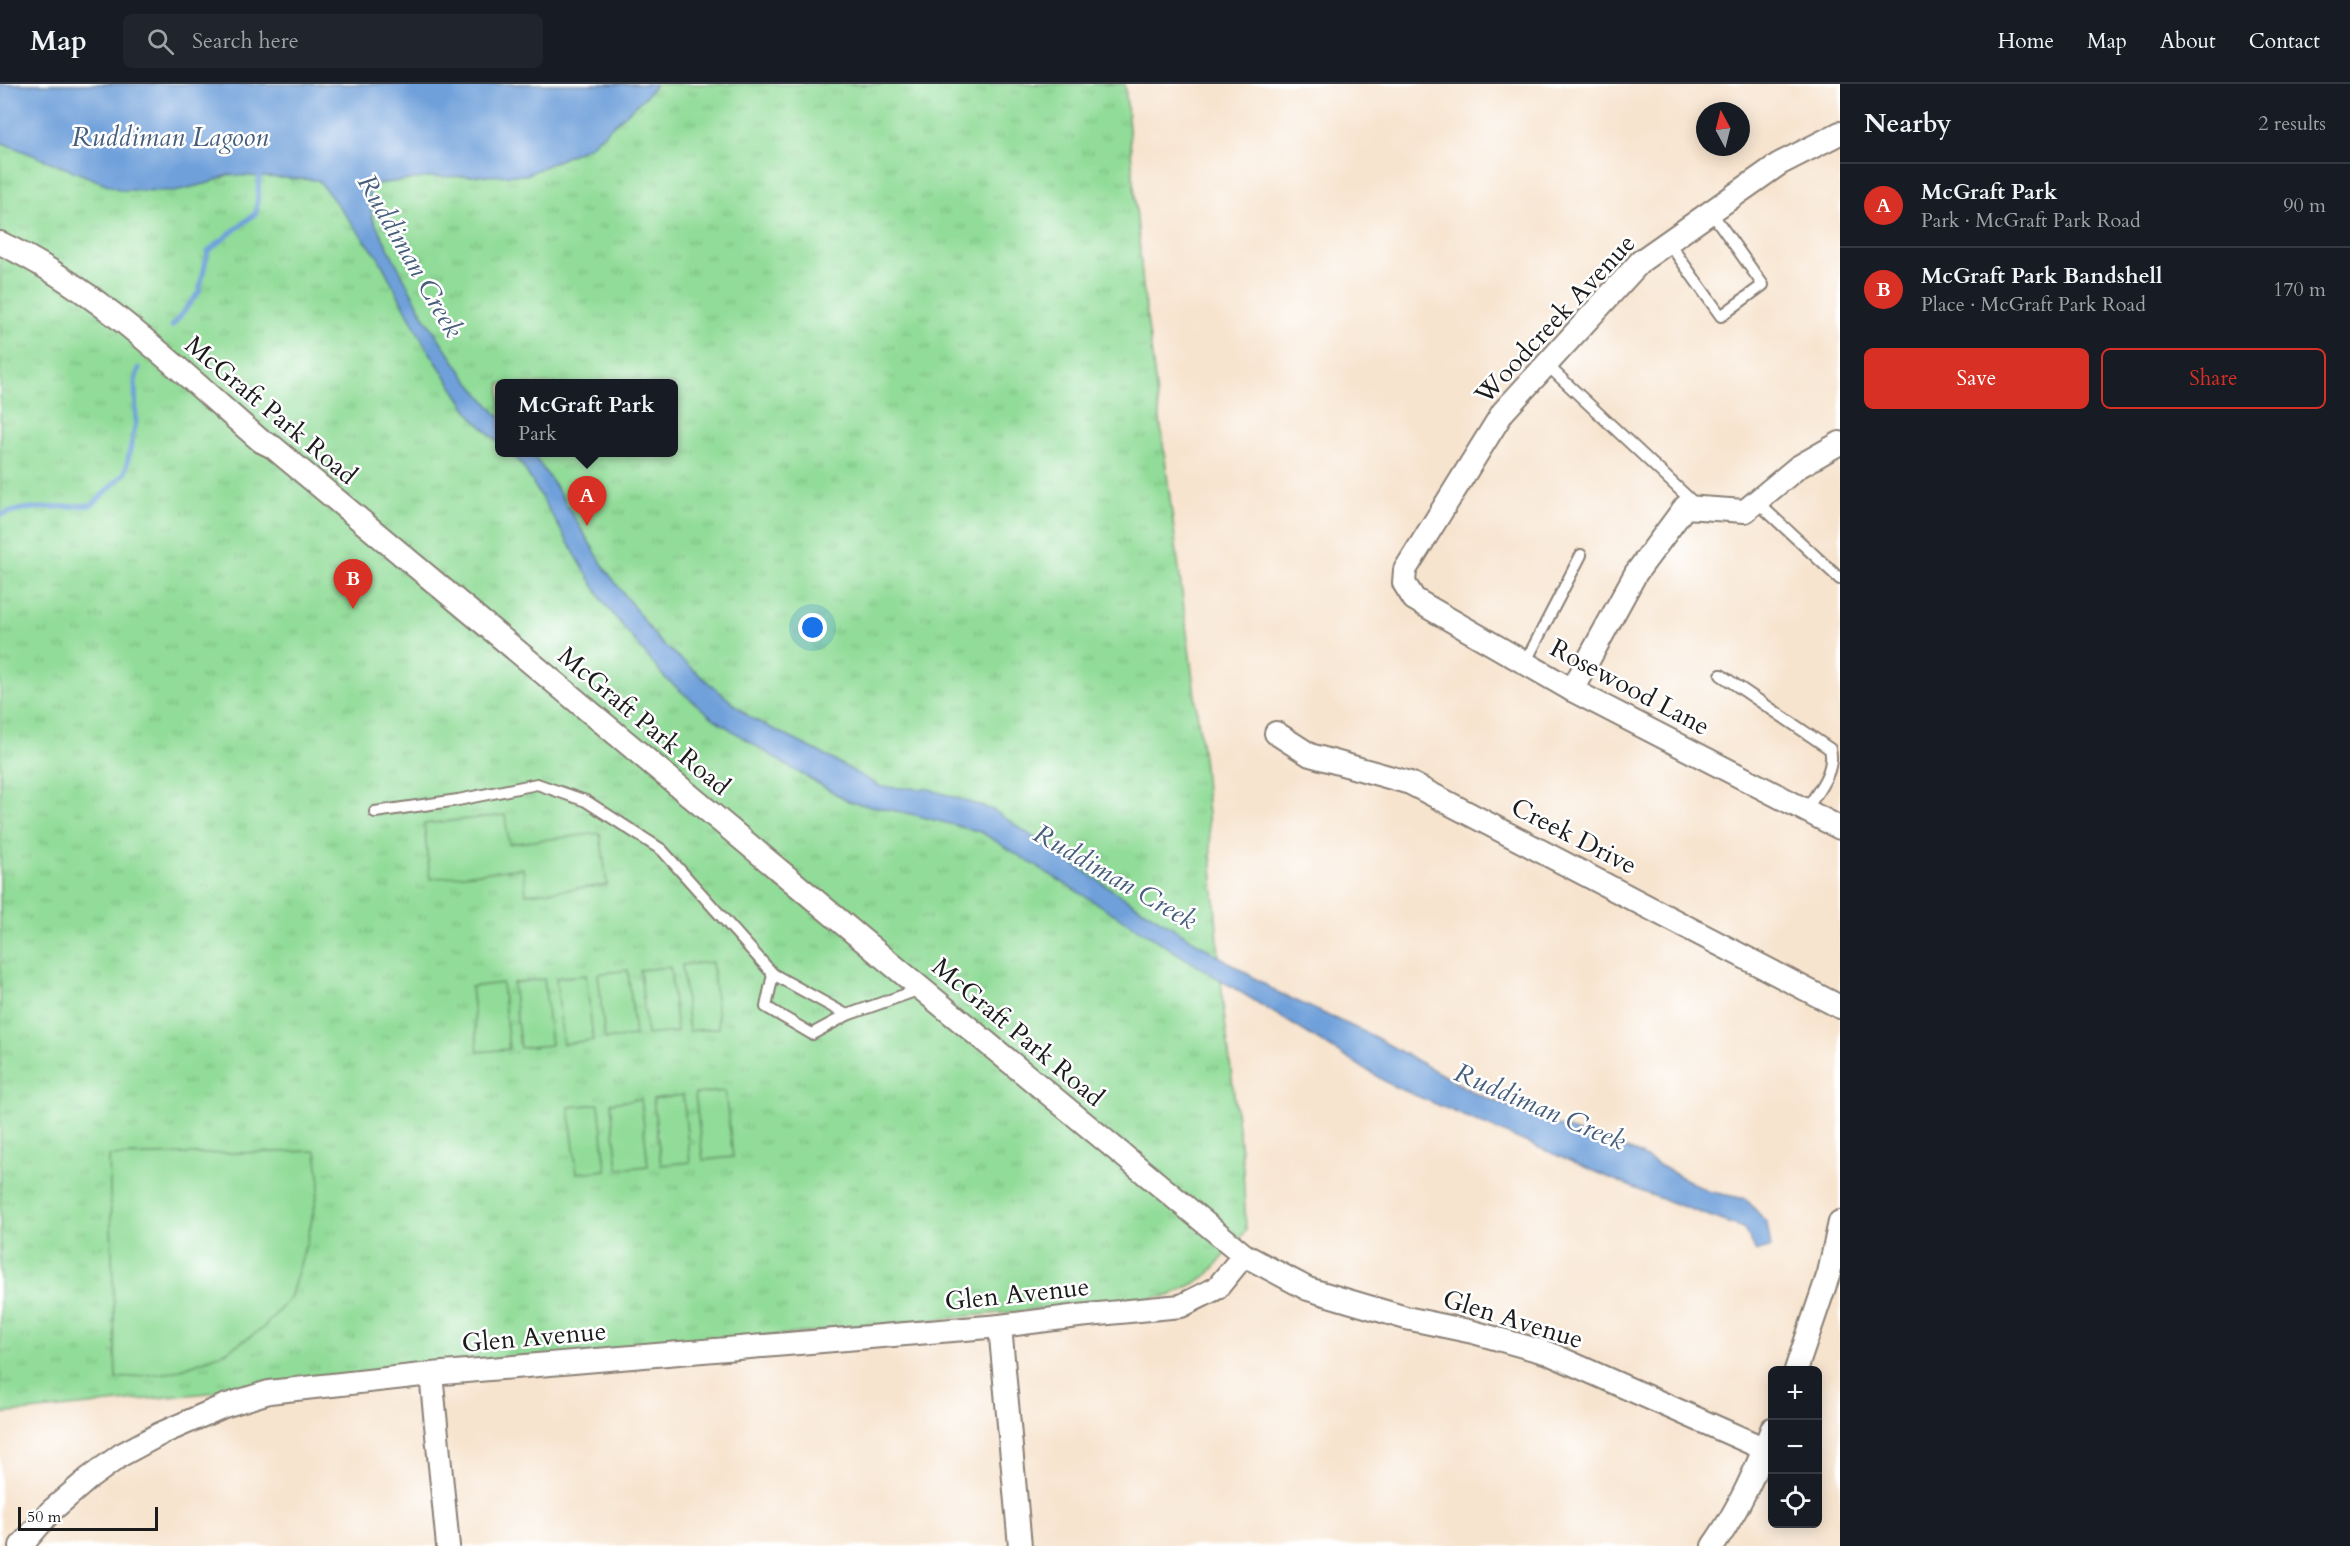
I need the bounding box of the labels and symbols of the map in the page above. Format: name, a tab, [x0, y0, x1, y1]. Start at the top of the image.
north arrow	[1696, 102, 1750, 156]
water label: Ruddiman Lagoon	[72, 119, 268, 156]
water label: Ruddiman Creek	[348, 168, 472, 345]
street label: Woodcreek Avenue	[1466, 226, 1643, 412]
street label: McGraft Park Road	[177, 328, 365, 493]
pin: A	[568, 476, 606, 526]
pin: B	[334, 560, 372, 609]
your location	[798, 613, 827, 642]
street label: Rosewood Lane	[1544, 630, 1716, 744]
street label: McGraft Park Road	[550, 639, 738, 804]
street label: Creek Drive	[1505, 789, 1643, 883]
water label: Ruddiman Creek	[1027, 815, 1204, 939]
street label: McGraft Park Road	[924, 950, 1112, 1115]
water label: Ruddiman Creek	[1449, 1054, 1632, 1160]
street label: Glen Avenue	[943, 1269, 1091, 1319]
street label: Glen Avenue	[1439, 1281, 1587, 1357]
street label: Glen Avenue	[460, 1313, 608, 1361]
scale bar	[18, 1504, 158, 1532]

